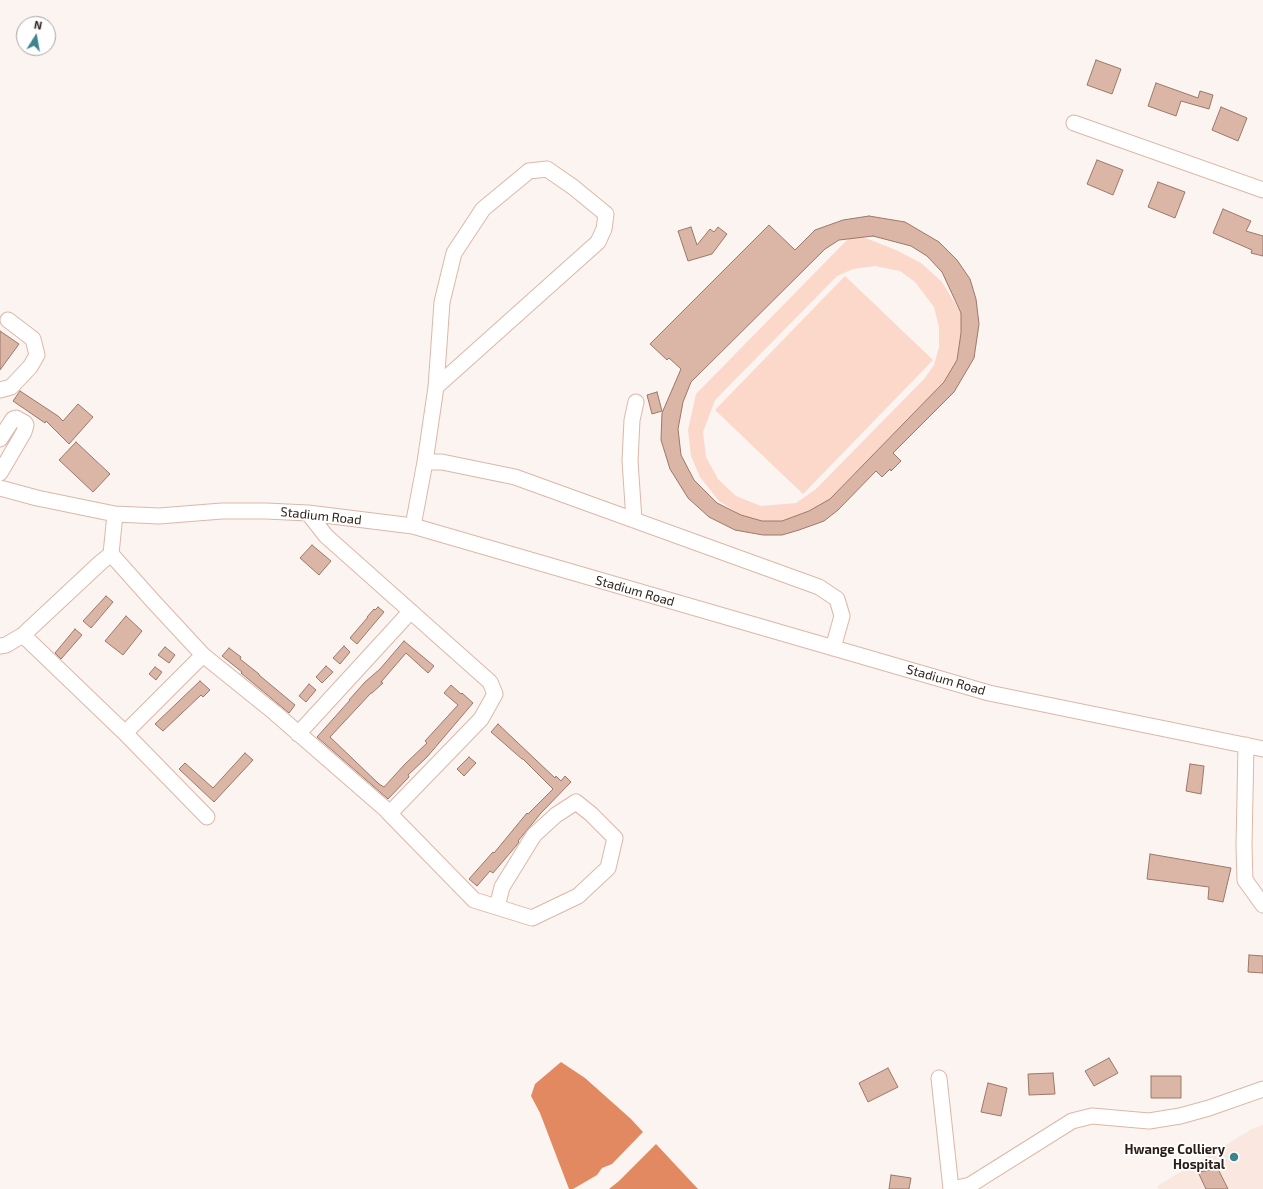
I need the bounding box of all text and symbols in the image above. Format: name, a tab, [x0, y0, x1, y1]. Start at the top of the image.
north arrow	[16, 16, 56, 56]
text: N	[33, 18, 43, 32]
street label: Stadium Road	[280, 504, 362, 528]
street label: Stadium Road	[594, 572, 676, 610]
street label: Stadium Road	[905, 661, 987, 699]
place label: Hwange Colliery Hospital	[1125, 1142, 1225, 1173]
marker: Hwange Colliery Hospital	[1228, 1151, 1240, 1163]

